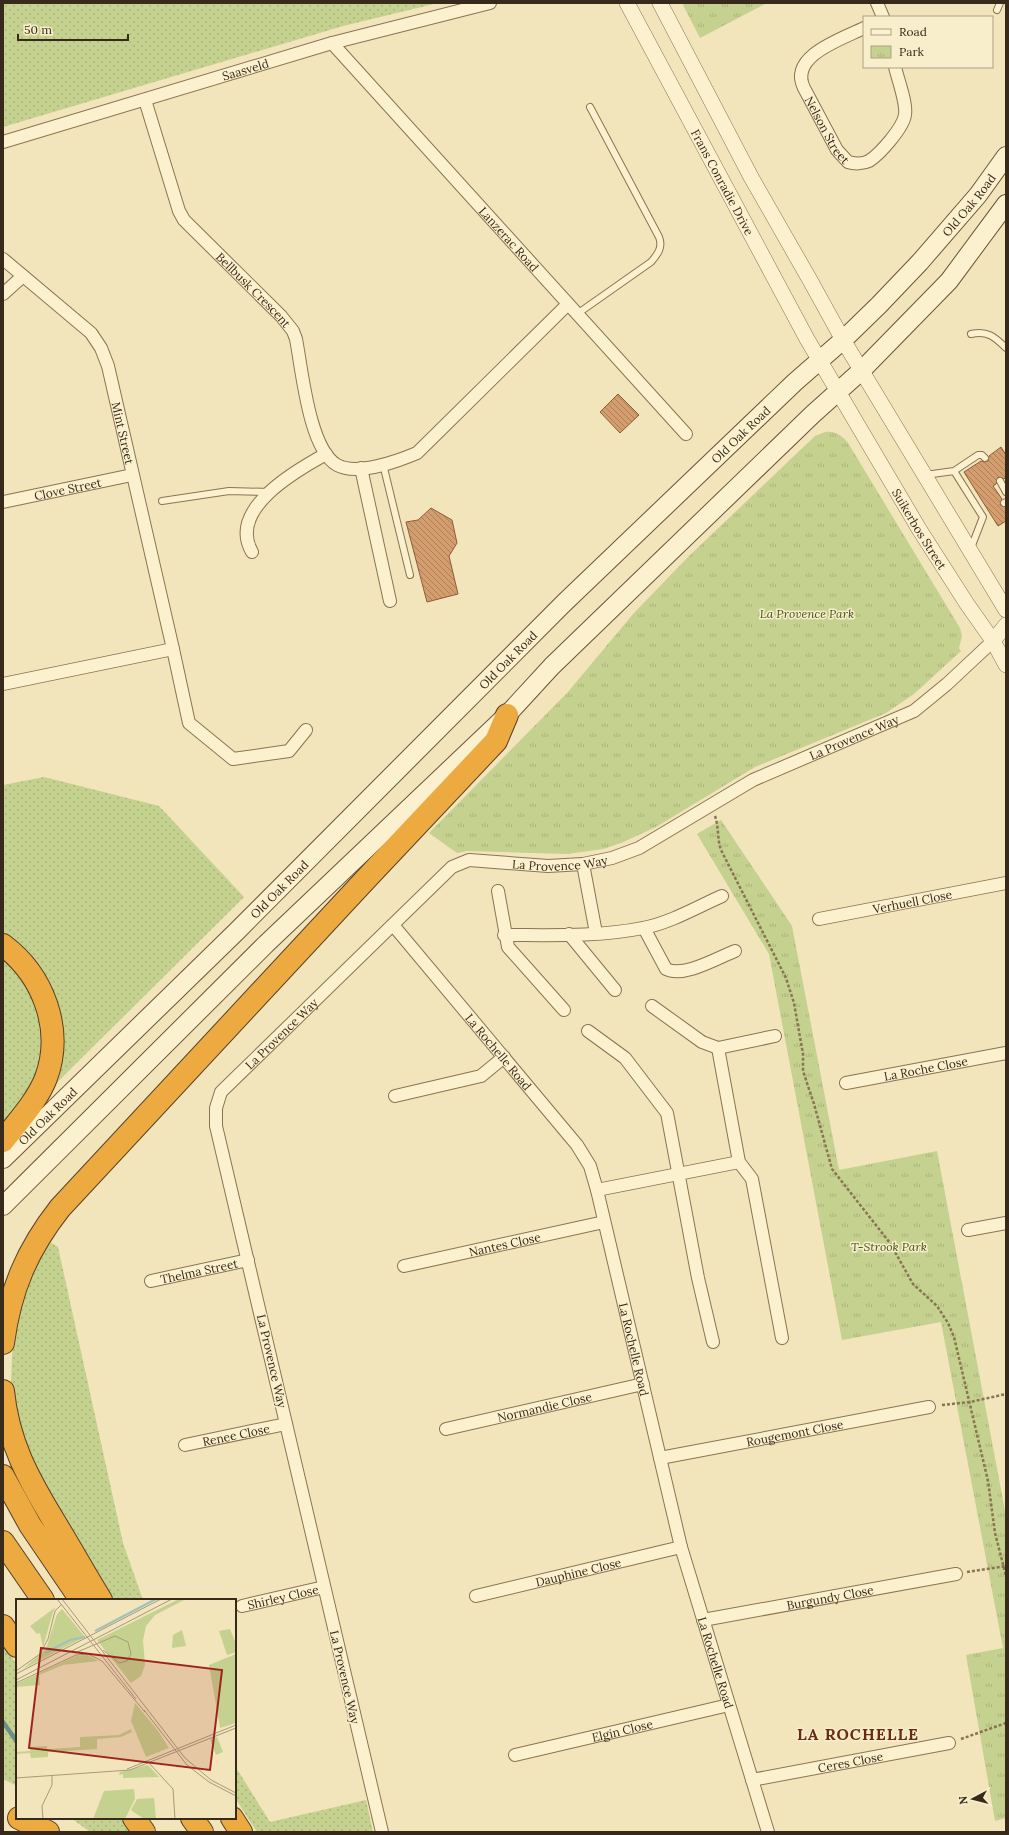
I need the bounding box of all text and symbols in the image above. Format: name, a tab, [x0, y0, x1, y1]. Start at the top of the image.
scale bar	[18, 16, 128, 42]
legend	[863, 16, 993, 68]
text: 50 m	[24, 22, 52, 37]
text: Road	[899, 24, 927, 39]
text: Park	[899, 44, 925, 59]
street label: Saasveld	[220, 55, 270, 83]
street label: Nelson Street	[802, 93, 853, 167]
street label: Frans Conradie Drive	[688, 126, 758, 238]
street label: Old Oak Road	[938, 171, 998, 239]
street label: Lanzerac Road	[476, 203, 542, 274]
street label: Bellbusk Crescent	[213, 249, 295, 330]
street label: Mint Street	[109, 400, 138, 466]
street label: Old Oak Road	[708, 402, 773, 466]
street label: Clove Street	[33, 474, 103, 503]
street label: Suikerbos Street	[889, 486, 950, 572]
park label: La Provence Park	[760, 606, 854, 621]
street label: Old Oak Road	[475, 627, 540, 692]
street label: La Provence Way	[807, 711, 901, 763]
street label: La Provence Way	[512, 852, 609, 873]
street label: Old Oak Road	[247, 857, 311, 921]
street label: Verhuell Close	[870, 886, 954, 916]
street label: La Provence Way	[242, 994, 321, 1072]
street label: La Rochelle Road	[463, 1010, 535, 1093]
street label: La Roche Close	[882, 1053, 969, 1083]
street label: Old Oak Road	[15, 1084, 80, 1148]
street label: Nantes Close	[467, 1229, 542, 1259]
park label: T-Strook Park	[851, 1239, 927, 1254]
street label: Thelma Street	[159, 1255, 239, 1286]
street label: La Rochelle Road	[616, 1301, 653, 1397]
street label: La Provence Way	[254, 1313, 290, 1410]
street label: Normandie Close	[496, 1388, 594, 1425]
street label: Rougemont Close	[745, 1416, 845, 1449]
street label: Renee Close	[201, 1420, 271, 1449]
street label: Dauphine Close	[534, 1554, 623, 1589]
street label: Shirley Close	[246, 1581, 320, 1612]
street label: Burgundy Close	[785, 1582, 875, 1612]
inset map	[16, 1599, 236, 1819]
street label: La Rochelle Road	[695, 1615, 737, 1710]
street label: La Provence Way	[327, 1629, 363, 1726]
street label: Elgin Close	[590, 1715, 655, 1744]
district label: LA ROCHELLE	[797, 1724, 919, 1744]
street label: Ceres Close	[816, 1748, 885, 1775]
north arrow	[953, 1779, 993, 1819]
text: N	[956, 1795, 971, 1805]

